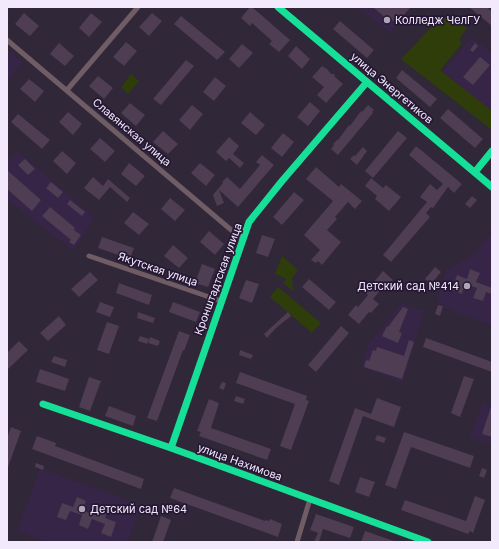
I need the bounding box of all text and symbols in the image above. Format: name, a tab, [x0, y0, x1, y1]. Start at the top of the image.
place label: Колледж ЧелГУ	[395, 13, 480, 27]
marker: Колледж ЧелГУ	[382, 15, 392, 25]
street label: улица Энергетиков	[348, 49, 436, 127]
street label: Славянская улица	[90, 95, 174, 169]
street label: Кронштадтская улица	[191, 221, 245, 337]
street label: Якутская улица	[116, 249, 200, 289]
place label: Детский сад №414	[357, 279, 459, 293]
marker: Детский сад №414	[462, 281, 472, 291]
street label: улица Нахимова	[196, 440, 284, 484]
place label: Детский сад №64	[90, 502, 187, 516]
marker: Детский сад №64	[77, 504, 87, 514]

